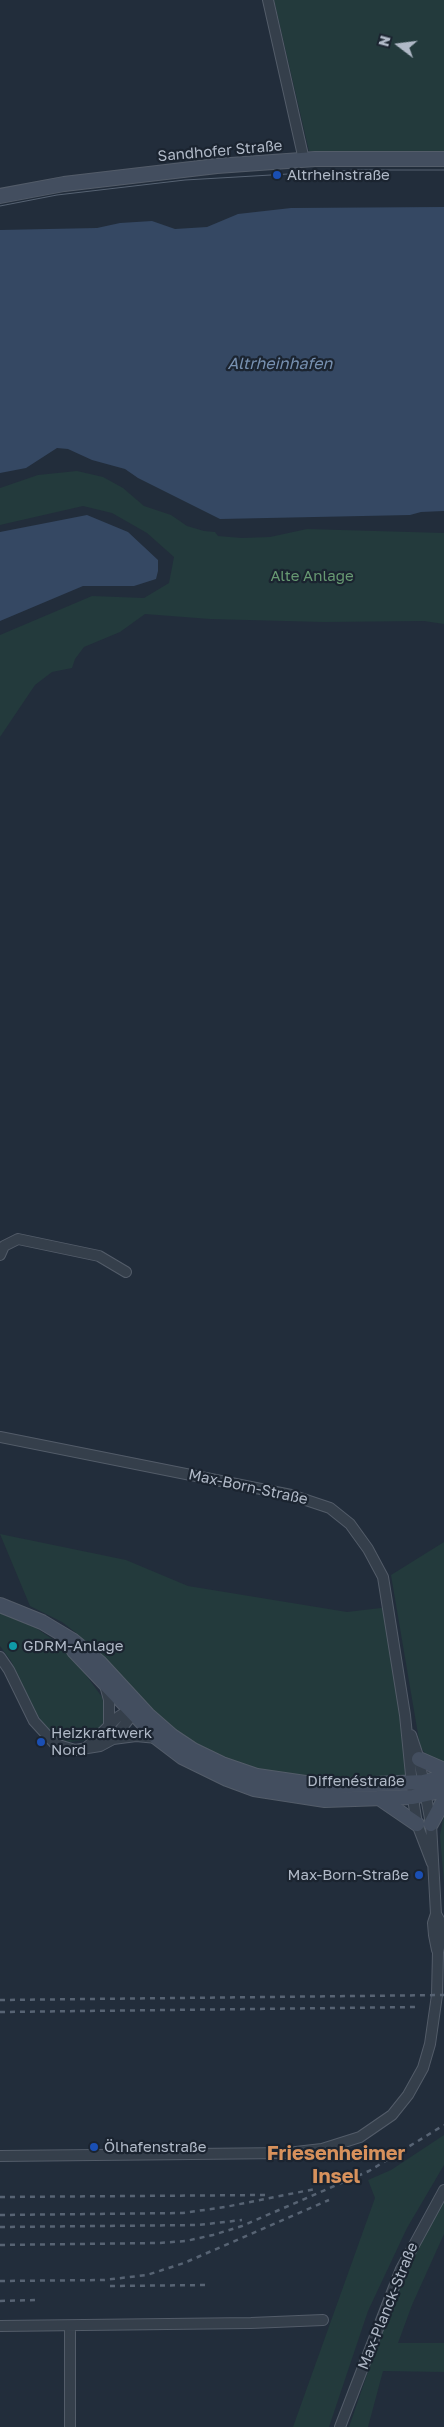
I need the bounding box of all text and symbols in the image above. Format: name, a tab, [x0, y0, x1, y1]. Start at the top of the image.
north arrow	[374, 20, 424, 70]
text: N	[374, 34, 394, 48]
street label: Sandhofer Straße	[157, 137, 283, 165]
place label: Altrheinstraße	[287, 166, 390, 184]
marker: Altrheinstraße	[271, 169, 283, 181]
water label: Altrheinhafen	[228, 354, 332, 374]
park label: Alte Anlage	[270, 567, 354, 585]
street label: Max-Born-Straße	[187, 1466, 309, 1508]
place label: GDRM-Anlage	[23, 1637, 123, 1655]
marker: GDRM-Anlage	[7, 1640, 19, 1652]
place label: Heizkraftwerk Nord	[51, 1724, 152, 1759]
marker: Heizkraftwerk Nord	[35, 1736, 47, 1748]
street label: Diffenéstraße	[307, 1772, 405, 1790]
place label: Max-Born-Straße	[288, 1866, 409, 1884]
marker: Max-Born-Straße	[413, 1869, 425, 1881]
place label: Ölhafenstraße	[104, 2138, 206, 2156]
marker: Ölhafenstraße	[88, 2141, 100, 2153]
district label: Friesenheimer Insel	[267, 2142, 405, 2189]
street label: Max-Planck-Straße	[354, 2240, 422, 2372]

